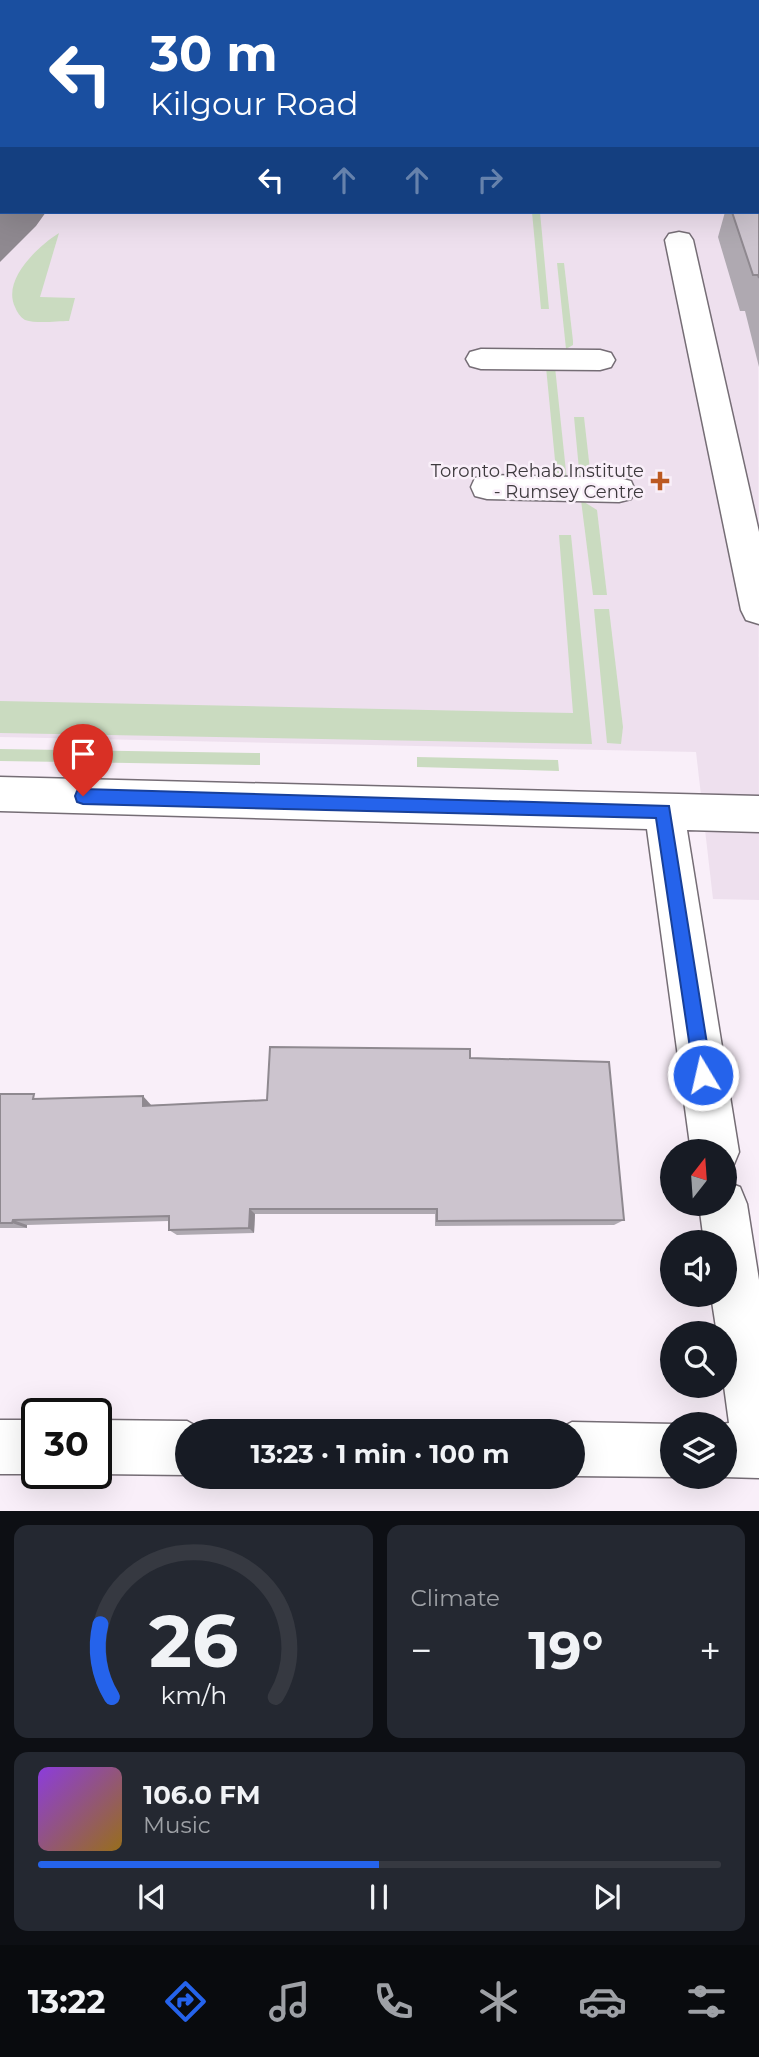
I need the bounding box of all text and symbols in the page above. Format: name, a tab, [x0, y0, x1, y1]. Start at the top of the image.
text: 30 m	[150, 24, 278, 83]
icon: left	[35, 28, 126, 119]
text: Kilgour Road	[150, 84, 358, 123]
icon: left	[252, 161, 290, 199]
icon: ahead	[325, 161, 363, 199]
icon: ahead	[398, 161, 436, 199]
icon: right	[471, 161, 509, 199]
place label: Toronto Rehab Institute - Rumsey Centre	[431, 460, 644, 503]
marker: Toronto Rehab Institute - Rumsey Centre	[650, 471, 670, 491]
pin	[53, 724, 113, 796]
icon: arrive	[64, 735, 102, 773]
position arrow	[666, 1038, 740, 1112]
north arrow	[660, 1139, 737, 1216]
map controls	[660, 1139, 737, 1489]
button: sound	[660, 1230, 737, 1307]
button: search	[660, 1321, 737, 1398]
speed limit sign: 30	[21, 1398, 112, 1489]
button: layers	[660, 1412, 737, 1489]
text: 13:23 · 1 min · 100 m	[250, 1438, 510, 1470]
text: Climate	[411, 1584, 500, 1612]
text: 26	[149, 1598, 238, 1686]
text: 19°	[528, 1619, 603, 1682]
text: −	[411, 1627, 432, 1674]
text: +	[699, 1627, 721, 1674]
text: km/h	[160, 1680, 227, 1710]
text: 106.0 FM	[143, 1779, 261, 1811]
text: Music	[143, 1811, 211, 1839]
icon: previous	[133, 1878, 171, 1916]
icon: pause	[360, 1878, 398, 1916]
icon: next	[588, 1878, 626, 1916]
icon: directions	[161, 1977, 210, 2026]
icon: music	[265, 1977, 314, 2026]
icon: phone	[369, 1977, 418, 2026]
icon: climate	[474, 1977, 523, 2026]
icon: car	[578, 1977, 627, 2026]
icon: filters	[682, 1977, 731, 2026]
text: 13:22	[28, 1982, 105, 2021]

